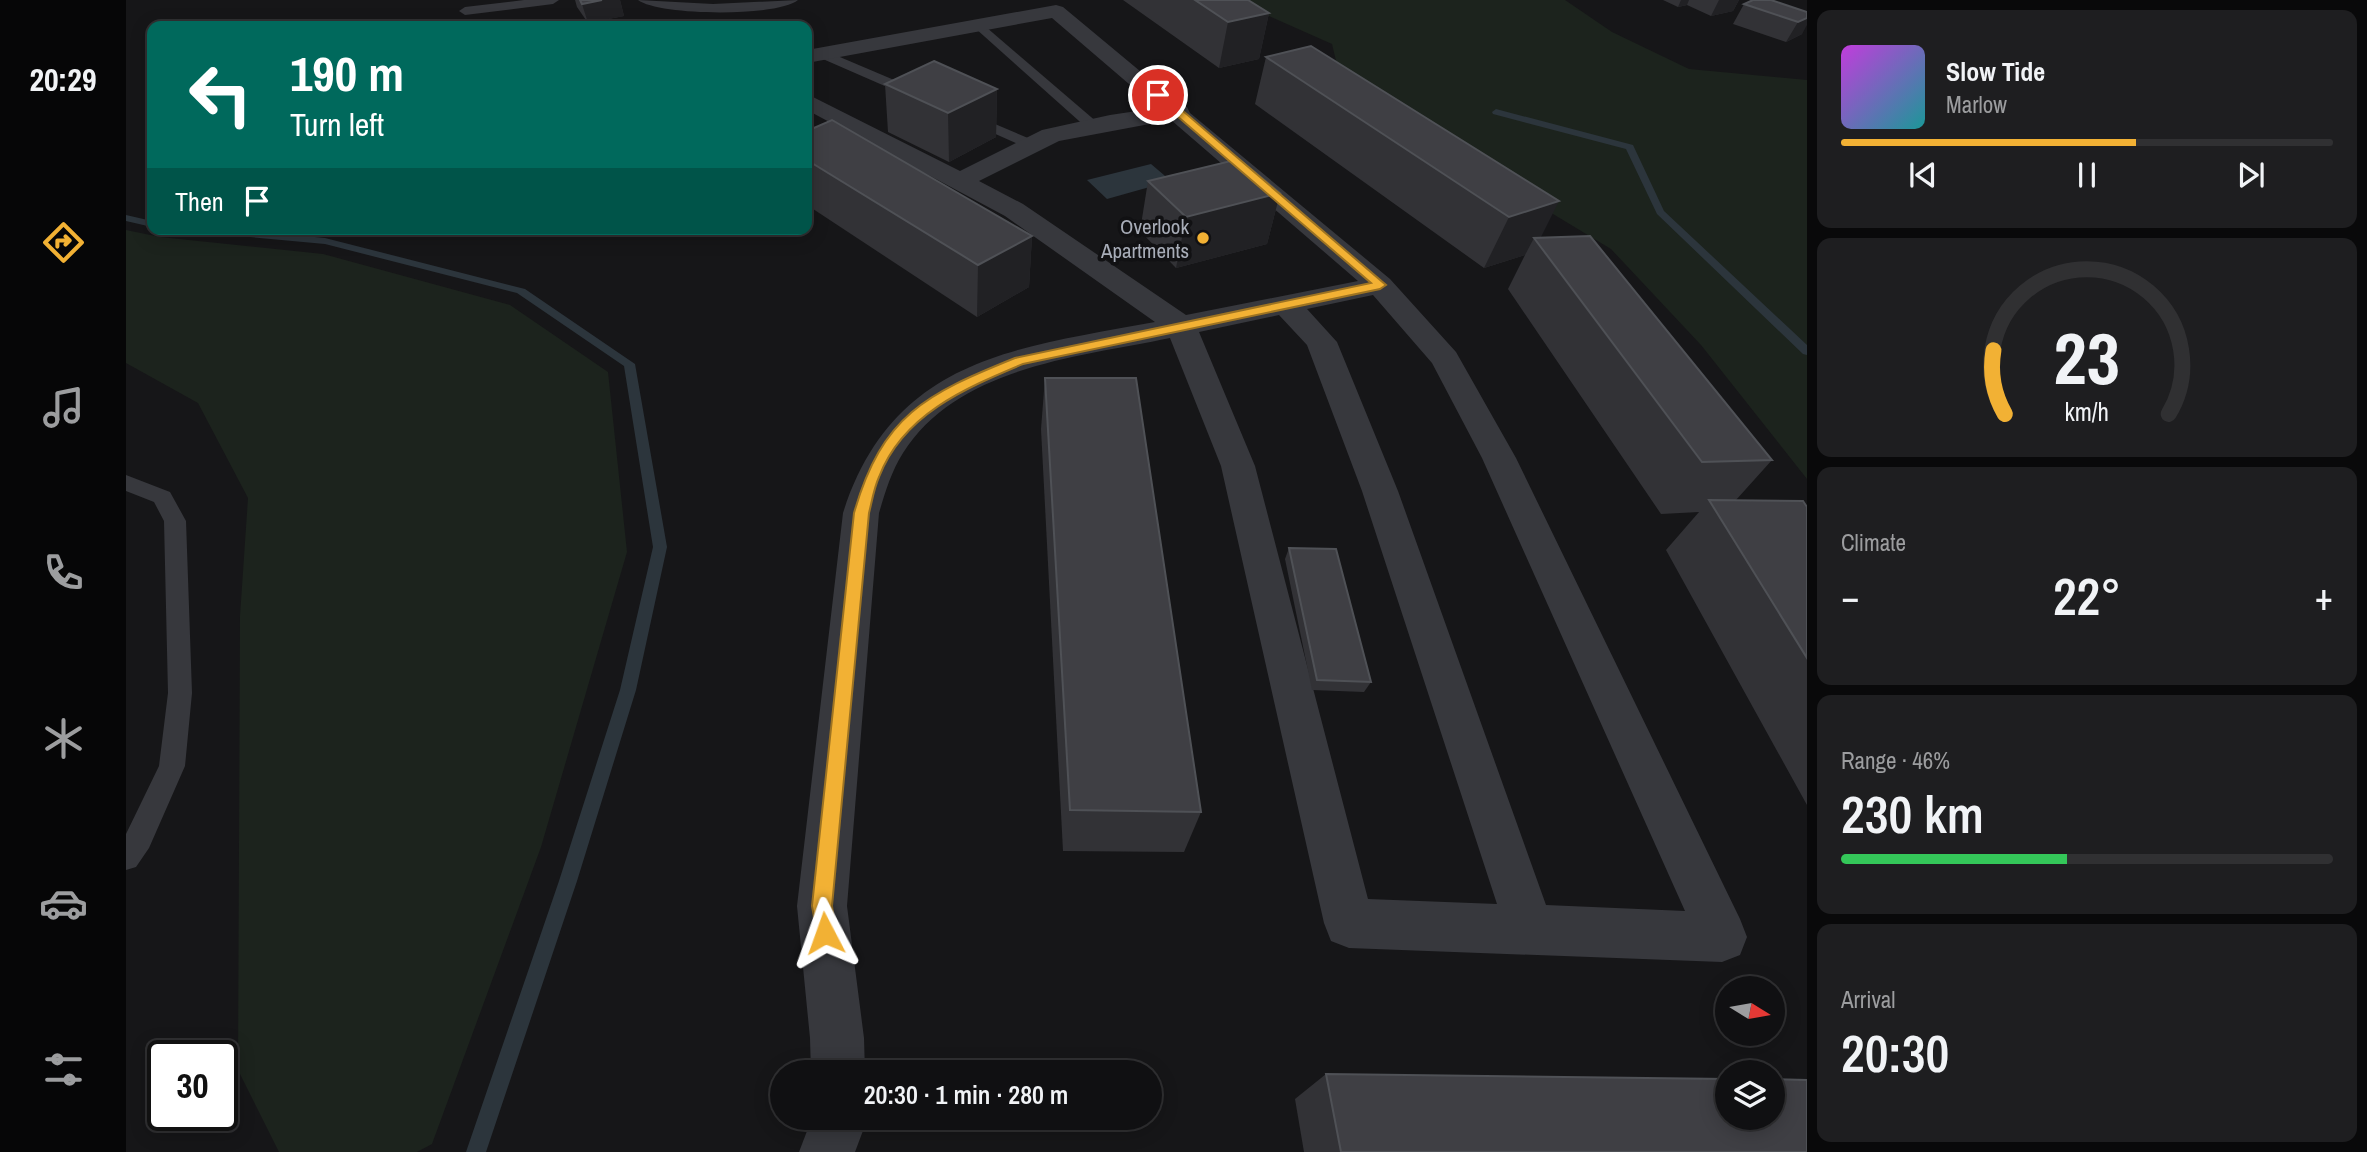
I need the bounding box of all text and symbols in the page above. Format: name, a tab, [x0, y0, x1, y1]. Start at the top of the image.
text: 190 m	[290, 40, 404, 106]
icon: left	[175, 49, 266, 140]
text: Slow Tide	[1946, 54, 2045, 89]
text: 20:29	[29, 58, 97, 101]
pin	[1128, 65, 1188, 125]
icon: arrive	[1139, 76, 1177, 114]
text: Marlow	[1946, 89, 2007, 120]
text: Turn left	[290, 103, 384, 146]
icon: previous	[1904, 156, 1942, 194]
icon: pause	[2068, 156, 2106, 194]
icon: next	[2232, 156, 2270, 194]
icon: arrive	[238, 182, 276, 220]
text: Then	[175, 184, 224, 219]
place label: Overlook Apartments	[1100, 212, 1189, 265]
icon: directions	[39, 218, 88, 267]
marker: Overlook Apartments	[1195, 230, 1211, 246]
text: 23	[2054, 309, 2120, 407]
icon: music	[39, 383, 88, 432]
text: km/h	[2065, 394, 2109, 428]
text: Climate	[1841, 527, 1906, 558]
icon: phone	[39, 548, 88, 597]
text: 22°	[2053, 561, 2121, 631]
text: −	[1841, 571, 1859, 622]
text: +	[2315, 571, 2333, 622]
icon: climate	[39, 714, 88, 763]
text: Range · 46%	[1841, 745, 1950, 776]
text: 230 km	[1841, 779, 1984, 849]
icon: car	[39, 879, 88, 928]
position arrow	[788, 896, 862, 970]
north arrow	[1715, 976, 1785, 1046]
map controls	[1715, 976, 1785, 1130]
text: Arrival	[1841, 984, 1896, 1015]
text: 20:30	[1841, 1018, 1949, 1088]
speed limit sign: 30	[147, 1040, 238, 1131]
icon: filters	[39, 1045, 88, 1094]
button: layers	[1715, 1060, 1785, 1130]
text: 20:30 · 1 min · 280 m	[864, 1077, 1068, 1112]

